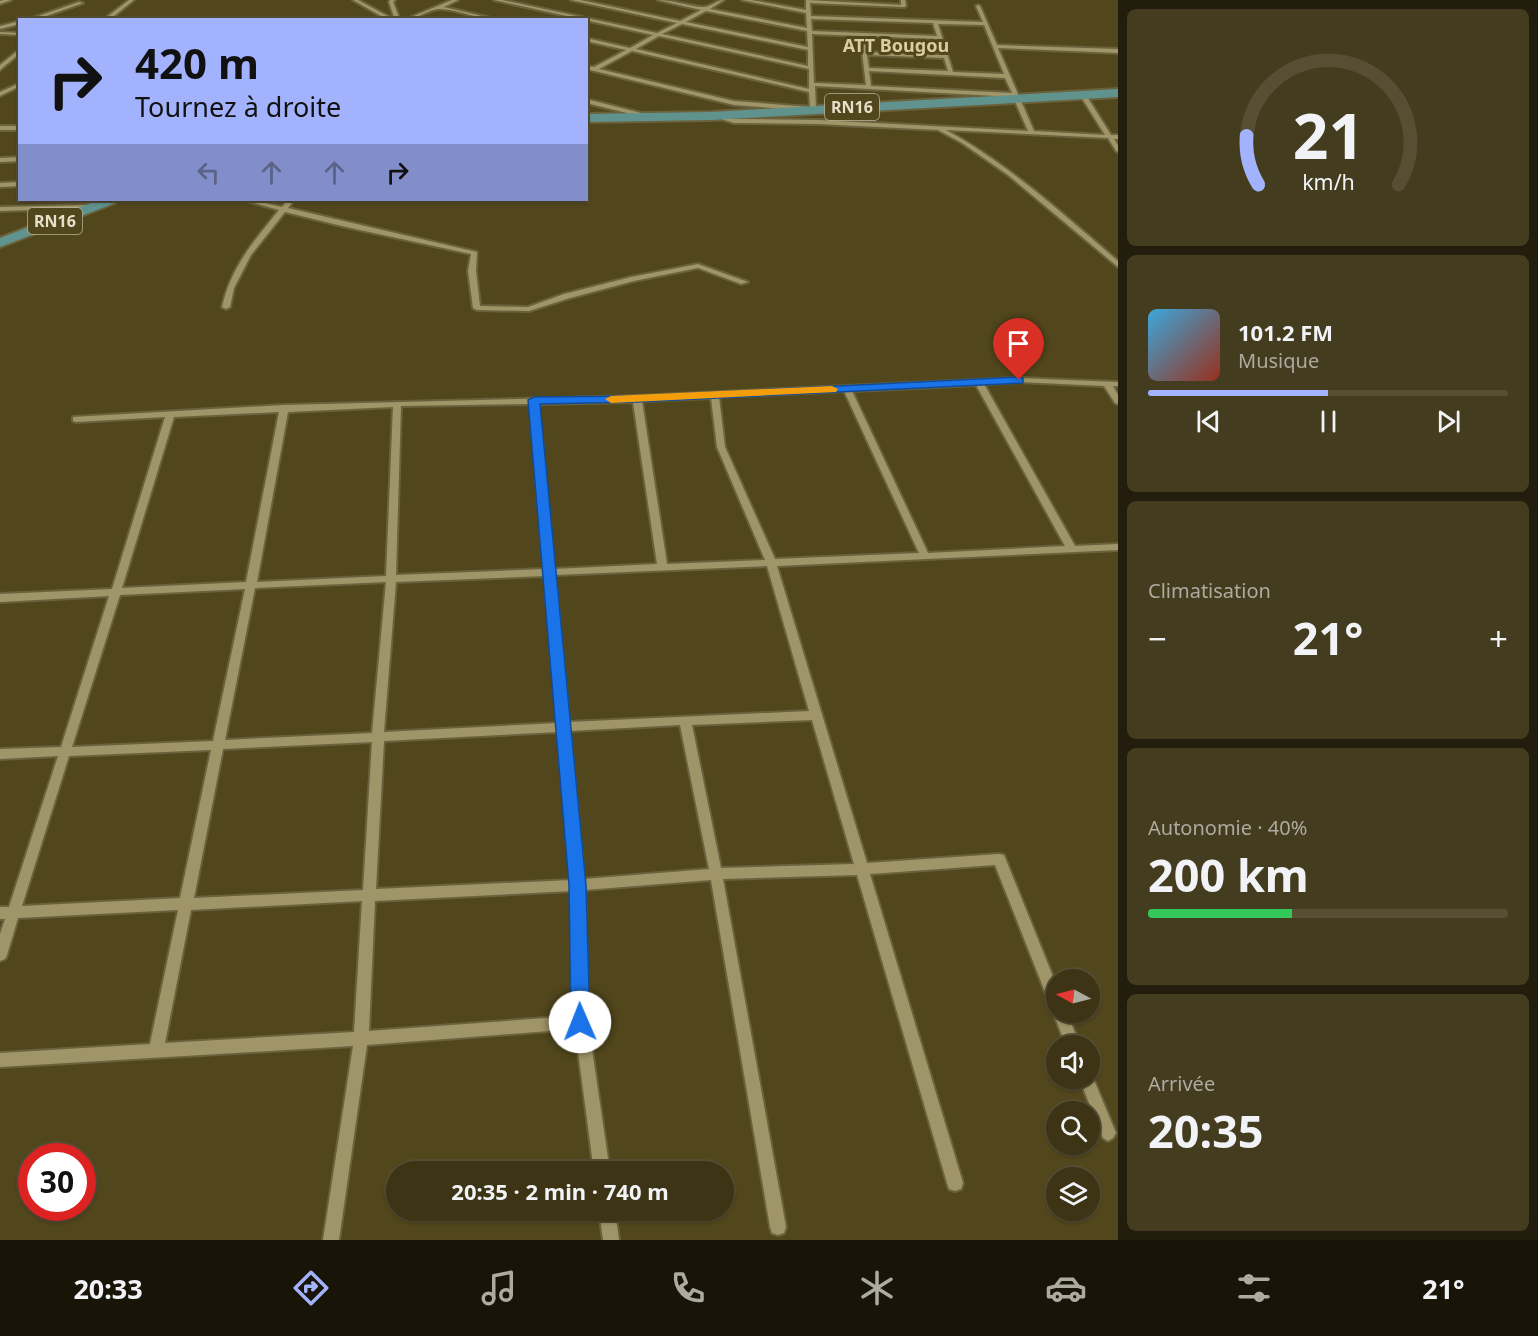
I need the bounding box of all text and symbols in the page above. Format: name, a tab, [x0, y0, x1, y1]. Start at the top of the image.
district label: ATT Bougou	[843, 33, 949, 57]
text: 420 m	[135, 34, 259, 91]
icon: right	[36, 42, 114, 120]
text: Tournez à droite	[135, 88, 341, 125]
text: 21	[1292, 92, 1364, 177]
road number: RN16	[825, 94, 879, 120]
icon: left	[192, 156, 225, 189]
icon: ahead	[255, 156, 288, 189]
icon: ahead	[318, 156, 351, 189]
icon: right	[381, 156, 414, 189]
text: km/h	[1302, 167, 1354, 196]
road number: RN16	[28, 208, 82, 234]
text: 101.2 FM	[1238, 317, 1333, 347]
pin	[993, 318, 1044, 380]
icon: arrive	[1002, 327, 1035, 360]
text: Musique	[1238, 347, 1319, 374]
icon: previous	[1192, 405, 1225, 438]
icon: pause	[1312, 405, 1345, 438]
icon: next	[1432, 405, 1465, 438]
text: Climatisation	[1148, 577, 1271, 604]
text: 21°	[1293, 607, 1363, 668]
text: −	[1148, 616, 1167, 661]
text: +	[1489, 616, 1508, 661]
text: Autonomie · 40%	[1148, 814, 1307, 841]
text: 200 km	[1148, 844, 1309, 905]
north arrow	[1046, 969, 1100, 1023]
map controls	[1046, 969, 1100, 1221]
position arrow	[548, 990, 612, 1054]
button: sound	[1046, 1035, 1100, 1089]
text: Arrivée	[1148, 1070, 1215, 1097]
text: 20:35	[1148, 1100, 1264, 1161]
button: search	[1046, 1101, 1100, 1155]
speed limit sign: 30	[18, 1143, 96, 1221]
button: layers	[1046, 1167, 1100, 1221]
text: 20:35 · 2 min · 740 m	[451, 1176, 669, 1206]
icon: directions	[290, 1267, 332, 1309]
icon: music	[478, 1267, 520, 1309]
icon: phone	[667, 1267, 709, 1309]
icon: climate	[856, 1267, 898, 1309]
icon: car	[1045, 1267, 1087, 1309]
icon: filters	[1233, 1267, 1275, 1309]
text: 20:33	[73, 1270, 143, 1307]
text: 21°	[1422, 1270, 1465, 1307]

